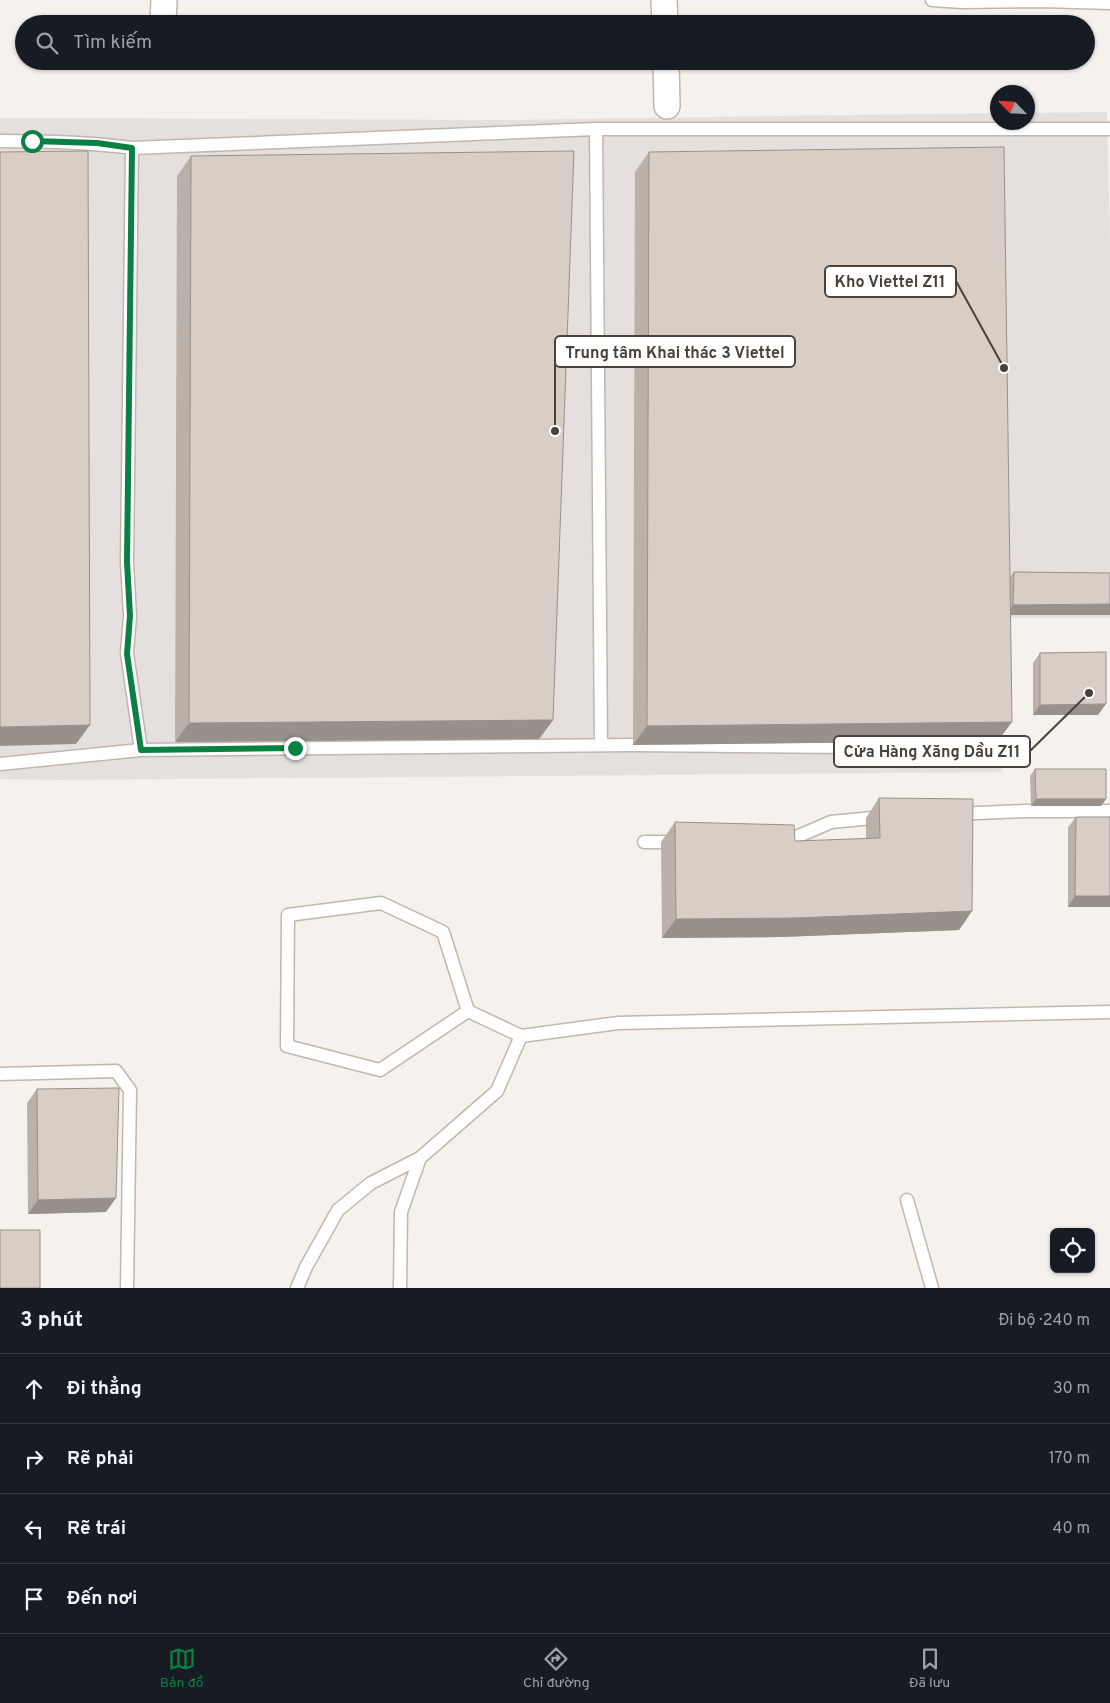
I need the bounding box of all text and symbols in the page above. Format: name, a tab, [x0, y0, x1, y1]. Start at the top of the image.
search box	[15, 15, 1095, 70]
icon: search	[33, 29, 61, 57]
text: Tìm kiếm	[73, 31, 152, 55]
north arrow	[990, 85, 1035, 130]
route start	[21, 130, 44, 153]
callout: Kho Viettel Z11	[825, 266, 956, 297]
text: Kho Viettel Z11	[835, 273, 945, 293]
callout: Trung tâm Khai thác 3 Viettel	[555, 336, 795, 367]
text: Trung tâm Khai thác 3 Viettel	[565, 344, 785, 364]
callout: Cửa Hàng Xăng Dầu Z11	[834, 736, 1030, 767]
route end	[284, 737, 307, 760]
text: Cửa Hàng Xăng Dầu Z11	[844, 741, 1020, 763]
map controls	[1050, 1228, 1095, 1273]
button: locate	[1050, 1228, 1095, 1273]
text: 3 phút	[20, 1307, 83, 1334]
text: Đi bộ · 240 m	[998, 1311, 1090, 1331]
icon: ahead	[20, 1375, 48, 1403]
text: Đi thẳng	[67, 1377, 142, 1401]
text: 30 m	[1053, 1379, 1090, 1399]
icon: right	[20, 1445, 48, 1473]
text: Rẽ phải	[67, 1447, 134, 1471]
text: 170 m	[1049, 1449, 1090, 1469]
icon: left	[20, 1515, 48, 1543]
text: Rẽ trái	[67, 1517, 126, 1541]
text: 40 m	[1052, 1519, 1090, 1539]
icon: arrive	[20, 1585, 48, 1613]
text: Đến nơi	[67, 1587, 137, 1611]
tab: Bản đồ	[160, 1645, 203, 1692]
tab: Chỉ đường	[523, 1645, 590, 1692]
tab: Đã lưu	[909, 1645, 950, 1692]

